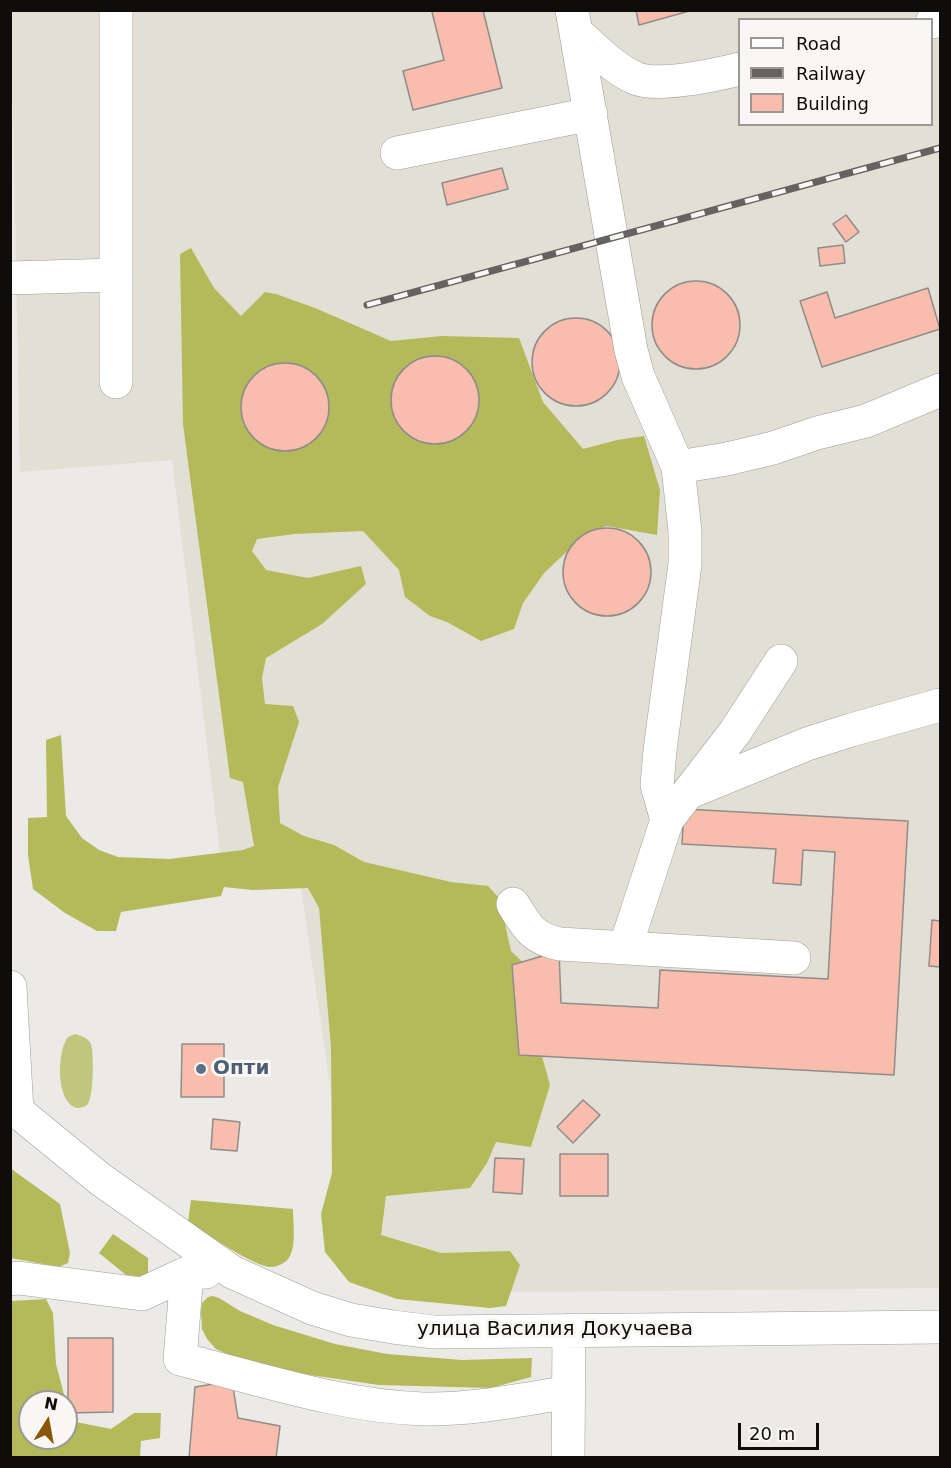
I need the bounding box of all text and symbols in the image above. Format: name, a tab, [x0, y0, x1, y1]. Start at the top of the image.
legend	[738, 18, 933, 126]
text: Road	[796, 33, 841, 54]
text: Railway	[796, 63, 866, 84]
text: Building	[796, 93, 869, 114]
place label: Опти	[213, 1057, 269, 1081]
marker: Опти	[194, 1062, 208, 1076]
street label: улица Василия Докучаева	[417, 1318, 693, 1342]
north arrow	[18, 1390, 78, 1450]
text: N	[43, 1393, 60, 1414]
scale bar	[741, 1411, 822, 1449]
text: 20 m	[749, 1423, 795, 1444]

